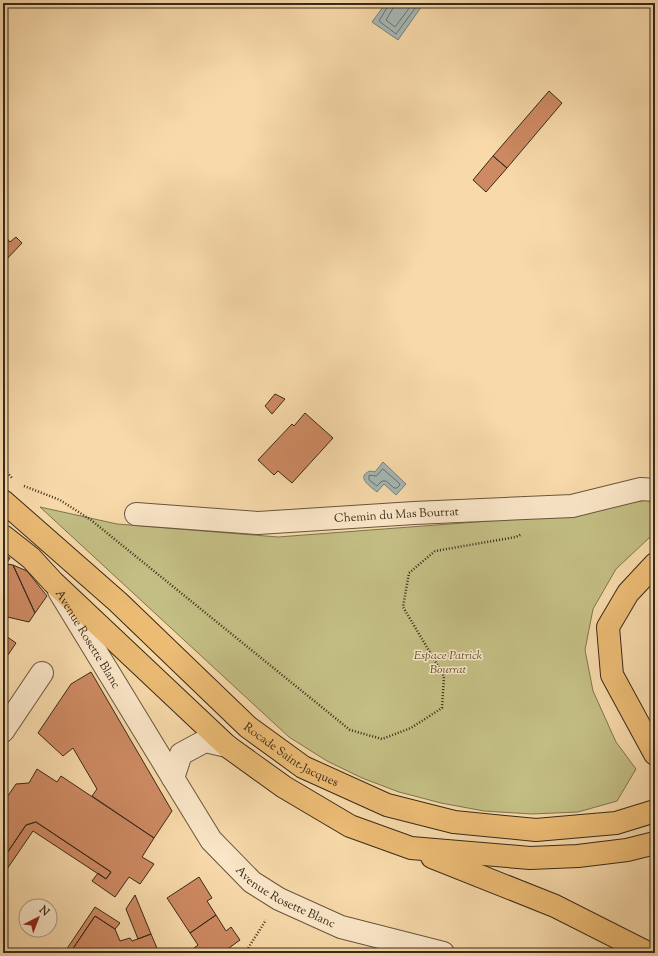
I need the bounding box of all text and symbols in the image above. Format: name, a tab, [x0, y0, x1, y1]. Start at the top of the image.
street label: Chemin du Mas Bourrat	[334, 503, 459, 528]
street label: Avenue Rosette Blanc	[50, 586, 125, 693]
park label: Espace Patrick Bourrat	[414, 647, 483, 679]
street label: Rocade Saint-Jacques	[240, 719, 342, 792]
street label: Avenue Rosette Blanc	[231, 862, 339, 934]
north arrow	[18, 898, 58, 938]
text: N	[35, 902, 53, 920]

